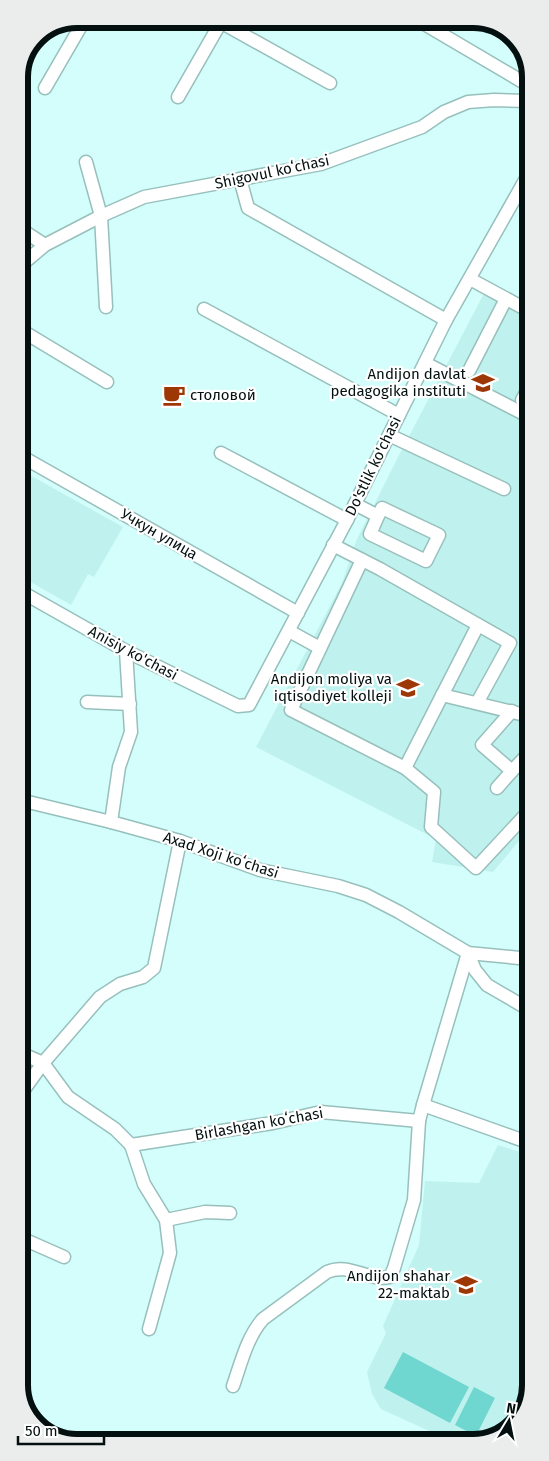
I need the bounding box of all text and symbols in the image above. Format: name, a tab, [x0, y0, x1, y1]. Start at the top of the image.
street label: Shigovul koʻchasi	[213, 151, 331, 193]
place label: Andijon davlat pedagogika instituti	[331, 365, 467, 400]
school or university icon: Andijon davlat pedagogika instituti	[470, 370, 496, 396]
cafe icon: столовой	[161, 382, 187, 408]
place label: столовой	[190, 386, 256, 404]
street label: Do'stlik ko'chasi	[341, 413, 405, 519]
street label: Учкун улица	[117, 505, 201, 563]
street label: Anisiy ko'chasi	[85, 622, 181, 684]
place label: Andijon moliya va iqtisodiyet kolleji	[271, 670, 392, 705]
school or university icon: Andijon moliya va iqtisodiyet kolleji	[395, 675, 421, 701]
street label: Axad Xoji koʻchasi	[161, 828, 281, 882]
street label: Birlashgan koʻchasi	[193, 1104, 325, 1144]
place label: Andijon shahar 22-maktab	[347, 1267, 450, 1302]
school or university icon: Andijon shahar 22-maktab	[453, 1272, 479, 1298]
north arrow	[484, 1396, 534, 1446]
text: N	[505, 1400, 517, 1418]
scale bar	[18, 1414, 104, 1446]
text: 50 m	[25, 1422, 58, 1440]

